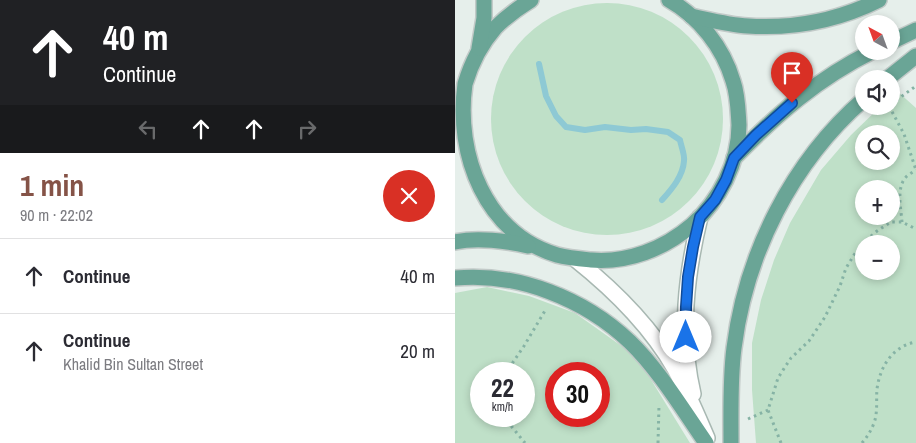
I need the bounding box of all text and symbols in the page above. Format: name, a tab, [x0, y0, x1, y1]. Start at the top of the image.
text: 40 m	[103, 14, 168, 61]
north arrow	[855, 15, 900, 60]
map controls	[855, 15, 900, 280]
icon: ahead	[20, 20, 85, 85]
pin	[771, 52, 813, 103]
text: Continue	[103, 59, 176, 89]
icon: arrive	[778, 59, 806, 87]
button: sound	[855, 70, 900, 115]
icon: left	[134, 115, 162, 143]
icon: ahead	[187, 115, 215, 143]
icon: ahead	[240, 115, 268, 143]
icon: right	[293, 115, 321, 143]
button: search	[855, 125, 900, 170]
text: 1 min	[20, 165, 84, 205]
button: close	[383, 170, 435, 222]
button: +	[855, 180, 900, 225]
text: 90 m · 22:02	[20, 204, 93, 226]
button: −	[855, 235, 900, 280]
icon: ahead	[20, 262, 48, 290]
text: Continue	[63, 263, 131, 289]
text: 40 m	[400, 263, 435, 289]
position arrow	[659, 310, 711, 362]
text: Continue	[63, 327, 131, 353]
icon: ahead	[20, 337, 48, 365]
text: 20 m	[400, 338, 435, 364]
text: Khalid Bin Sultan Street	[63, 353, 203, 375]
speed limit sign: 30	[545, 362, 610, 427]
text: 22	[491, 371, 514, 405]
text: km/h	[492, 399, 513, 415]

